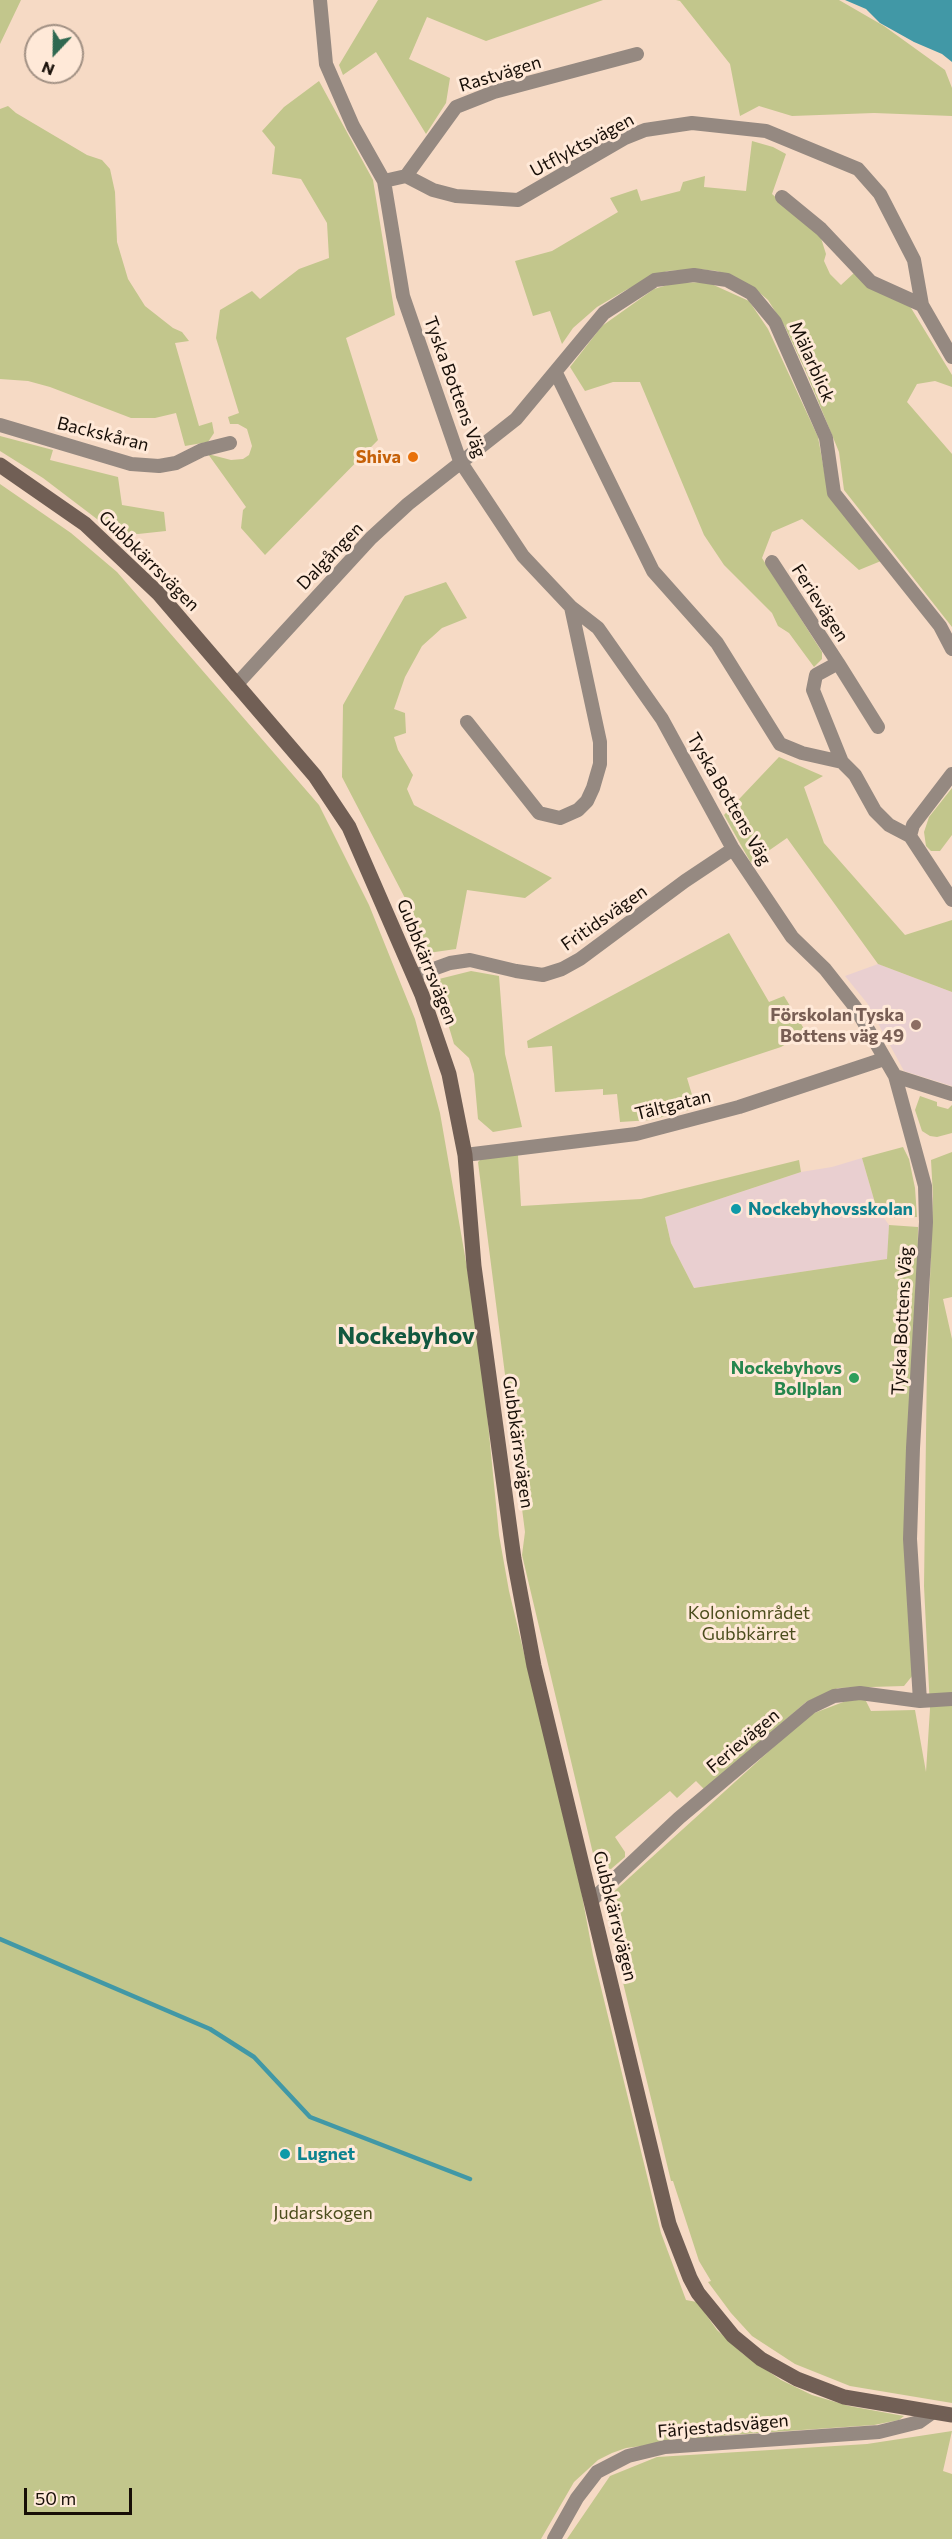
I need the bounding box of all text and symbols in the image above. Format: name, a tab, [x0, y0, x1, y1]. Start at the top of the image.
north arrow	[24, 24, 84, 84]
street label: Rastvägen	[456, 51, 544, 97]
text: N	[39, 58, 57, 80]
street label: Utflyktsvägen	[526, 109, 638, 181]
street label: Tyska Bottens Väg	[419, 313, 491, 461]
street label: Mälarblick	[785, 318, 839, 406]
street label: Backskåran	[55, 412, 151, 456]
place label: Shiva	[356, 446, 401, 468]
marker: Shiva	[406, 450, 420, 464]
street label: Gubbkärrsvägen	[94, 506, 204, 616]
street label: Dalgången	[292, 518, 368, 594]
street label: Ferievägen	[787, 560, 853, 646]
street label: Tyska Bottens Väg	[682, 729, 776, 869]
street label: Fritidsvägen	[557, 880, 651, 956]
street label: Gubbkärrsvägen	[392, 896, 462, 1028]
place label: Förskolan Tyska Bottens väg 49	[770, 1004, 904, 1046]
marker: Förskolan Tyska Bottens väg 49	[909, 1018, 923, 1032]
street label: Tältgatan	[633, 1085, 713, 1125]
place label: Nockebyhovsskolan	[748, 1198, 913, 1220]
marker: Nockebyhovsskolan	[729, 1202, 743, 1216]
street label: Tyska Bottens Väg	[887, 1246, 917, 1396]
district label: Nockebyhov	[337, 1322, 475, 1350]
place label: Nockebyhovs Bollplan	[731, 1357, 842, 1400]
marker: Nockebyhovs Bollplan	[847, 1371, 861, 1385]
street label: Gubbkärrsvägen	[498, 1374, 538, 1510]
park label: Koloniområdet Gubbkärret	[688, 1602, 810, 1644]
street label: Ferievägen	[702, 1704, 784, 1778]
street label: Gubbkärrsvägen	[588, 1849, 642, 1983]
place label: Lugnet	[297, 2143, 355, 2165]
marker: Lugnet	[278, 2147, 292, 2161]
park label: Judarskogen	[273, 2202, 373, 2224]
street label: Färjestadsvägen	[656, 2410, 790, 2442]
scale bar	[27, 2476, 135, 2514]
text: 50 m	[35, 2487, 76, 2509]

